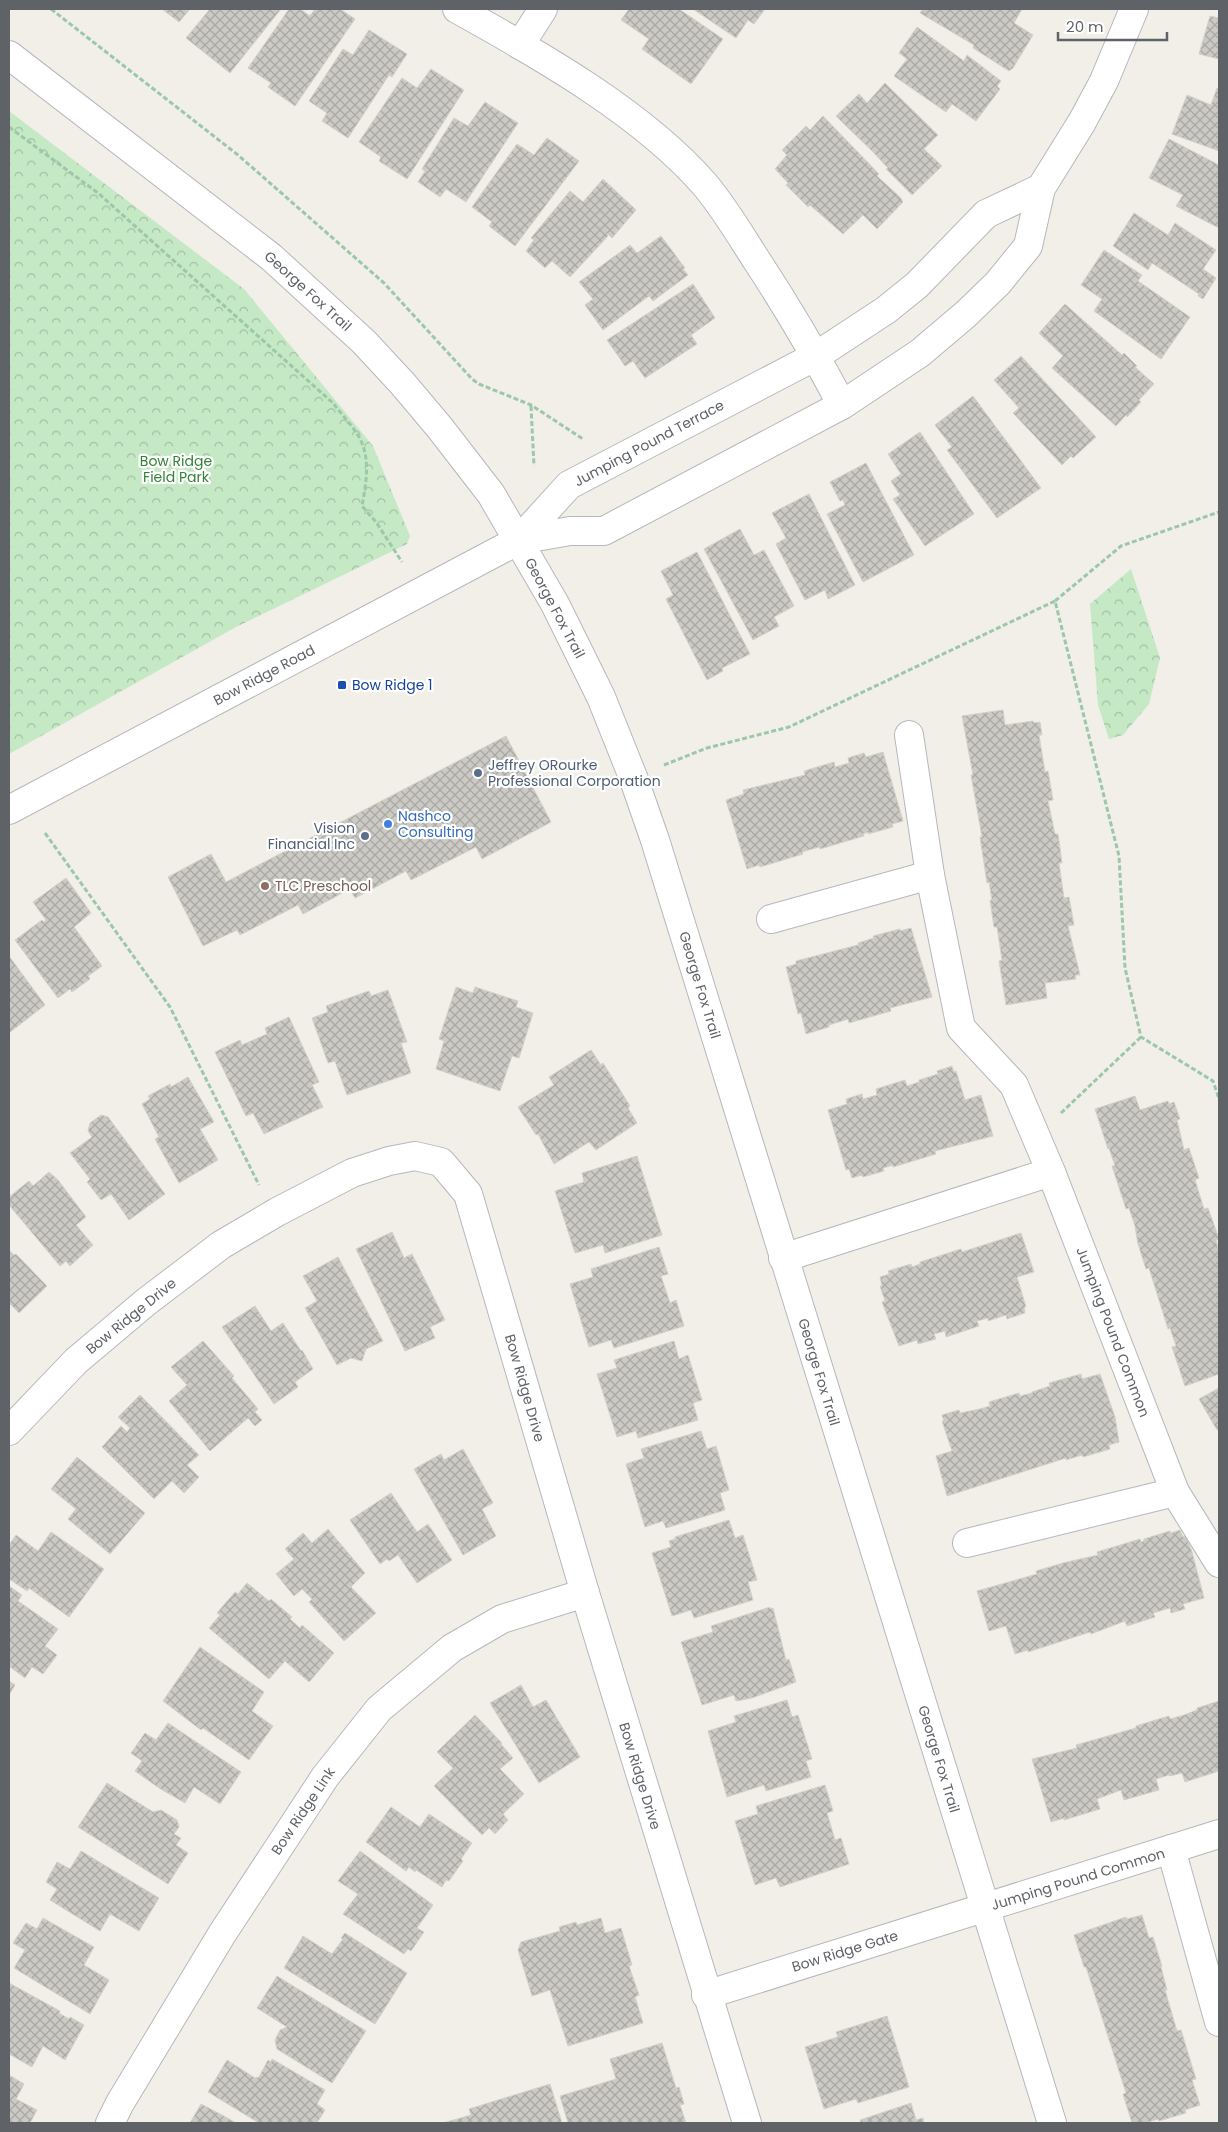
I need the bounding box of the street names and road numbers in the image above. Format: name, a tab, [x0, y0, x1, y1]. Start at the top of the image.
street label: George Fox Trail	[260, 246, 356, 336]
street label: Jumping Pound Terrace	[570, 395, 728, 491]
street label: George Fox Trail	[520, 554, 590, 662]
street label: Bow Ridge Road	[210, 640, 318, 710]
street label: George Fox Trail	[674, 929, 726, 1041]
street label: Jumping Pound Common	[1071, 1244, 1155, 1420]
street label: Bow Ridge Drive	[82, 1273, 181, 1359]
street label: George Fox Trail	[793, 1316, 845, 1428]
street label: Bow Ridge Drive	[500, 1332, 550, 1444]
street label: George Fox Trail	[913, 1703, 965, 1815]
street label: Bow Ridge Drive	[614, 1720, 666, 1832]
street label: Bow Ridge Link	[266, 1763, 340, 1859]
street label: Jumping Pound Common	[989, 1843, 1167, 1915]
street label: Bow Ridge Gate	[789, 1925, 901, 1977]

